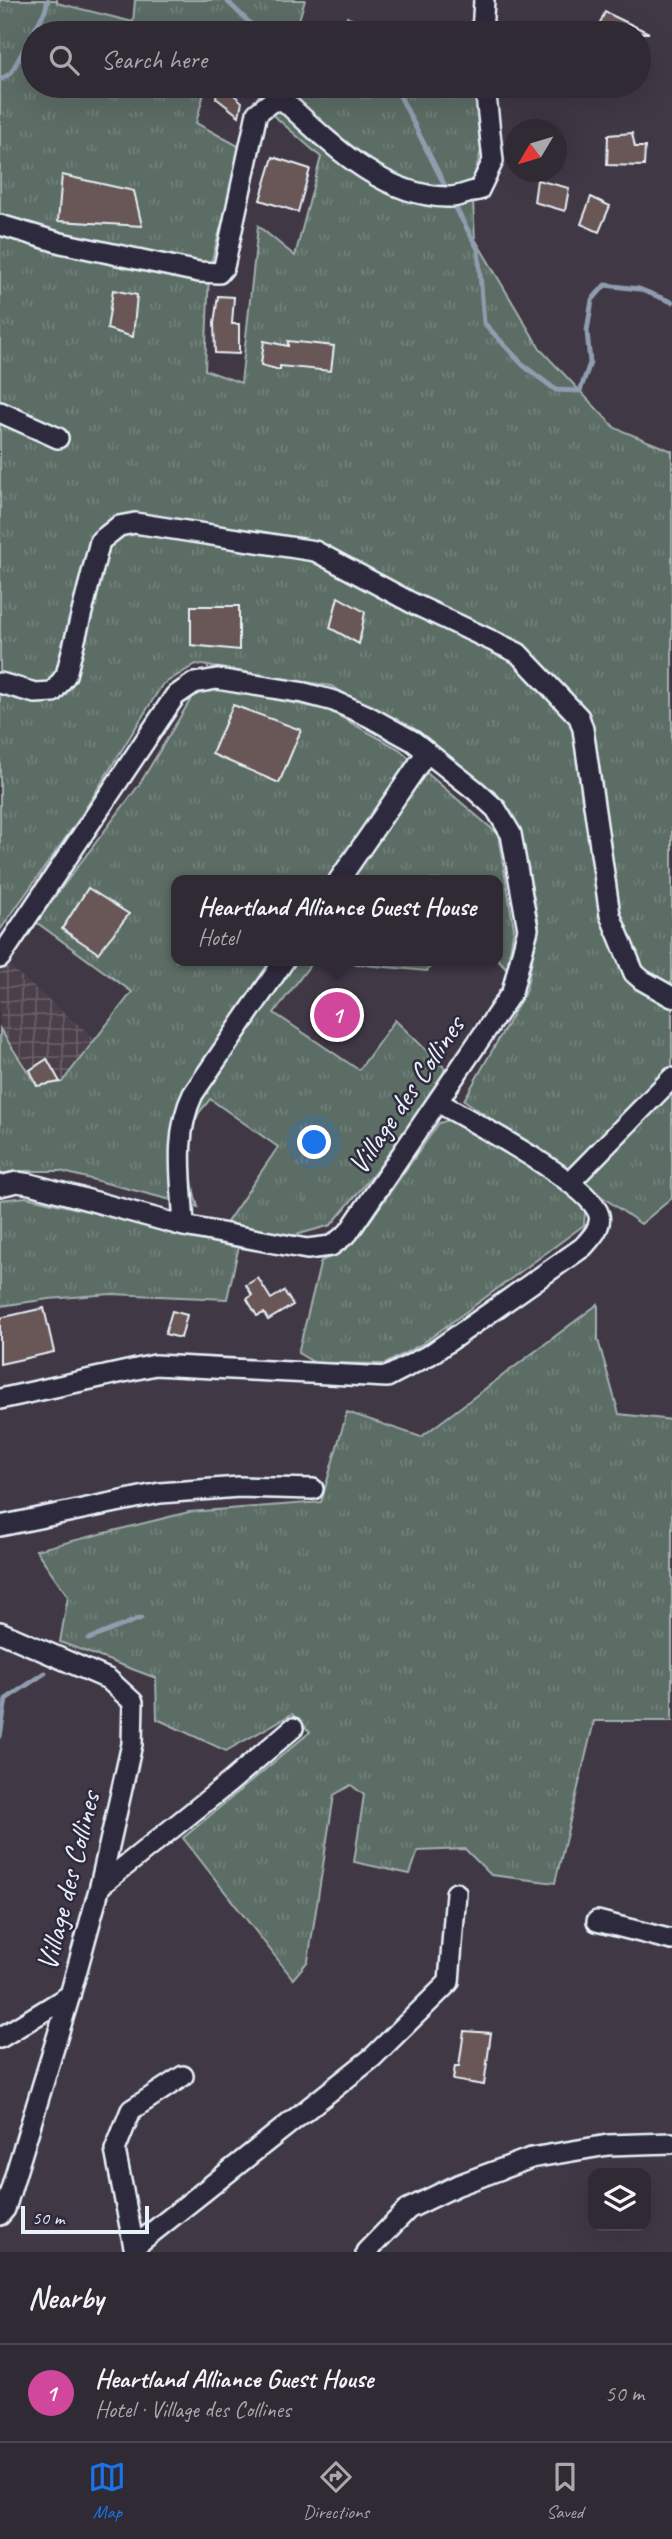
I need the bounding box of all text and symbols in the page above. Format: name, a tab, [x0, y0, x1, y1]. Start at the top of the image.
search box	[21, 21, 651, 98]
icon: search	[45, 41, 83, 79]
text: Search here	[101, 43, 207, 76]
north arrow	[504, 119, 567, 182]
popup	[171, 875, 503, 966]
text: Heartland Alliance Guest House	[198, 890, 476, 923]
text: Hotel	[198, 923, 238, 952]
pin: 1	[314, 989, 360, 1041]
street label: Village des Collines	[339, 1006, 475, 1182]
your location	[297, 1125, 331, 1159]
street label: Village des Collines	[27, 1785, 109, 1974]
map controls	[588, 2168, 651, 2231]
button: layers	[588, 2168, 651, 2231]
scale bar	[21, 2203, 149, 2235]
text: 50 m	[32, 2206, 64, 2230]
text: Nearby	[28, 2279, 104, 2317]
text: Heartland Alliance Guest House	[95, 2362, 373, 2395]
text: 1	[46, 2379, 56, 2408]
text: 50 m	[605, 2379, 644, 2408]
text: Hotel · Village des Collines	[95, 2395, 291, 2424]
tab: Map	[88, 2458, 126, 2524]
tab: Directions	[303, 2458, 369, 2524]
tab: Saved	[546, 2458, 584, 2524]

